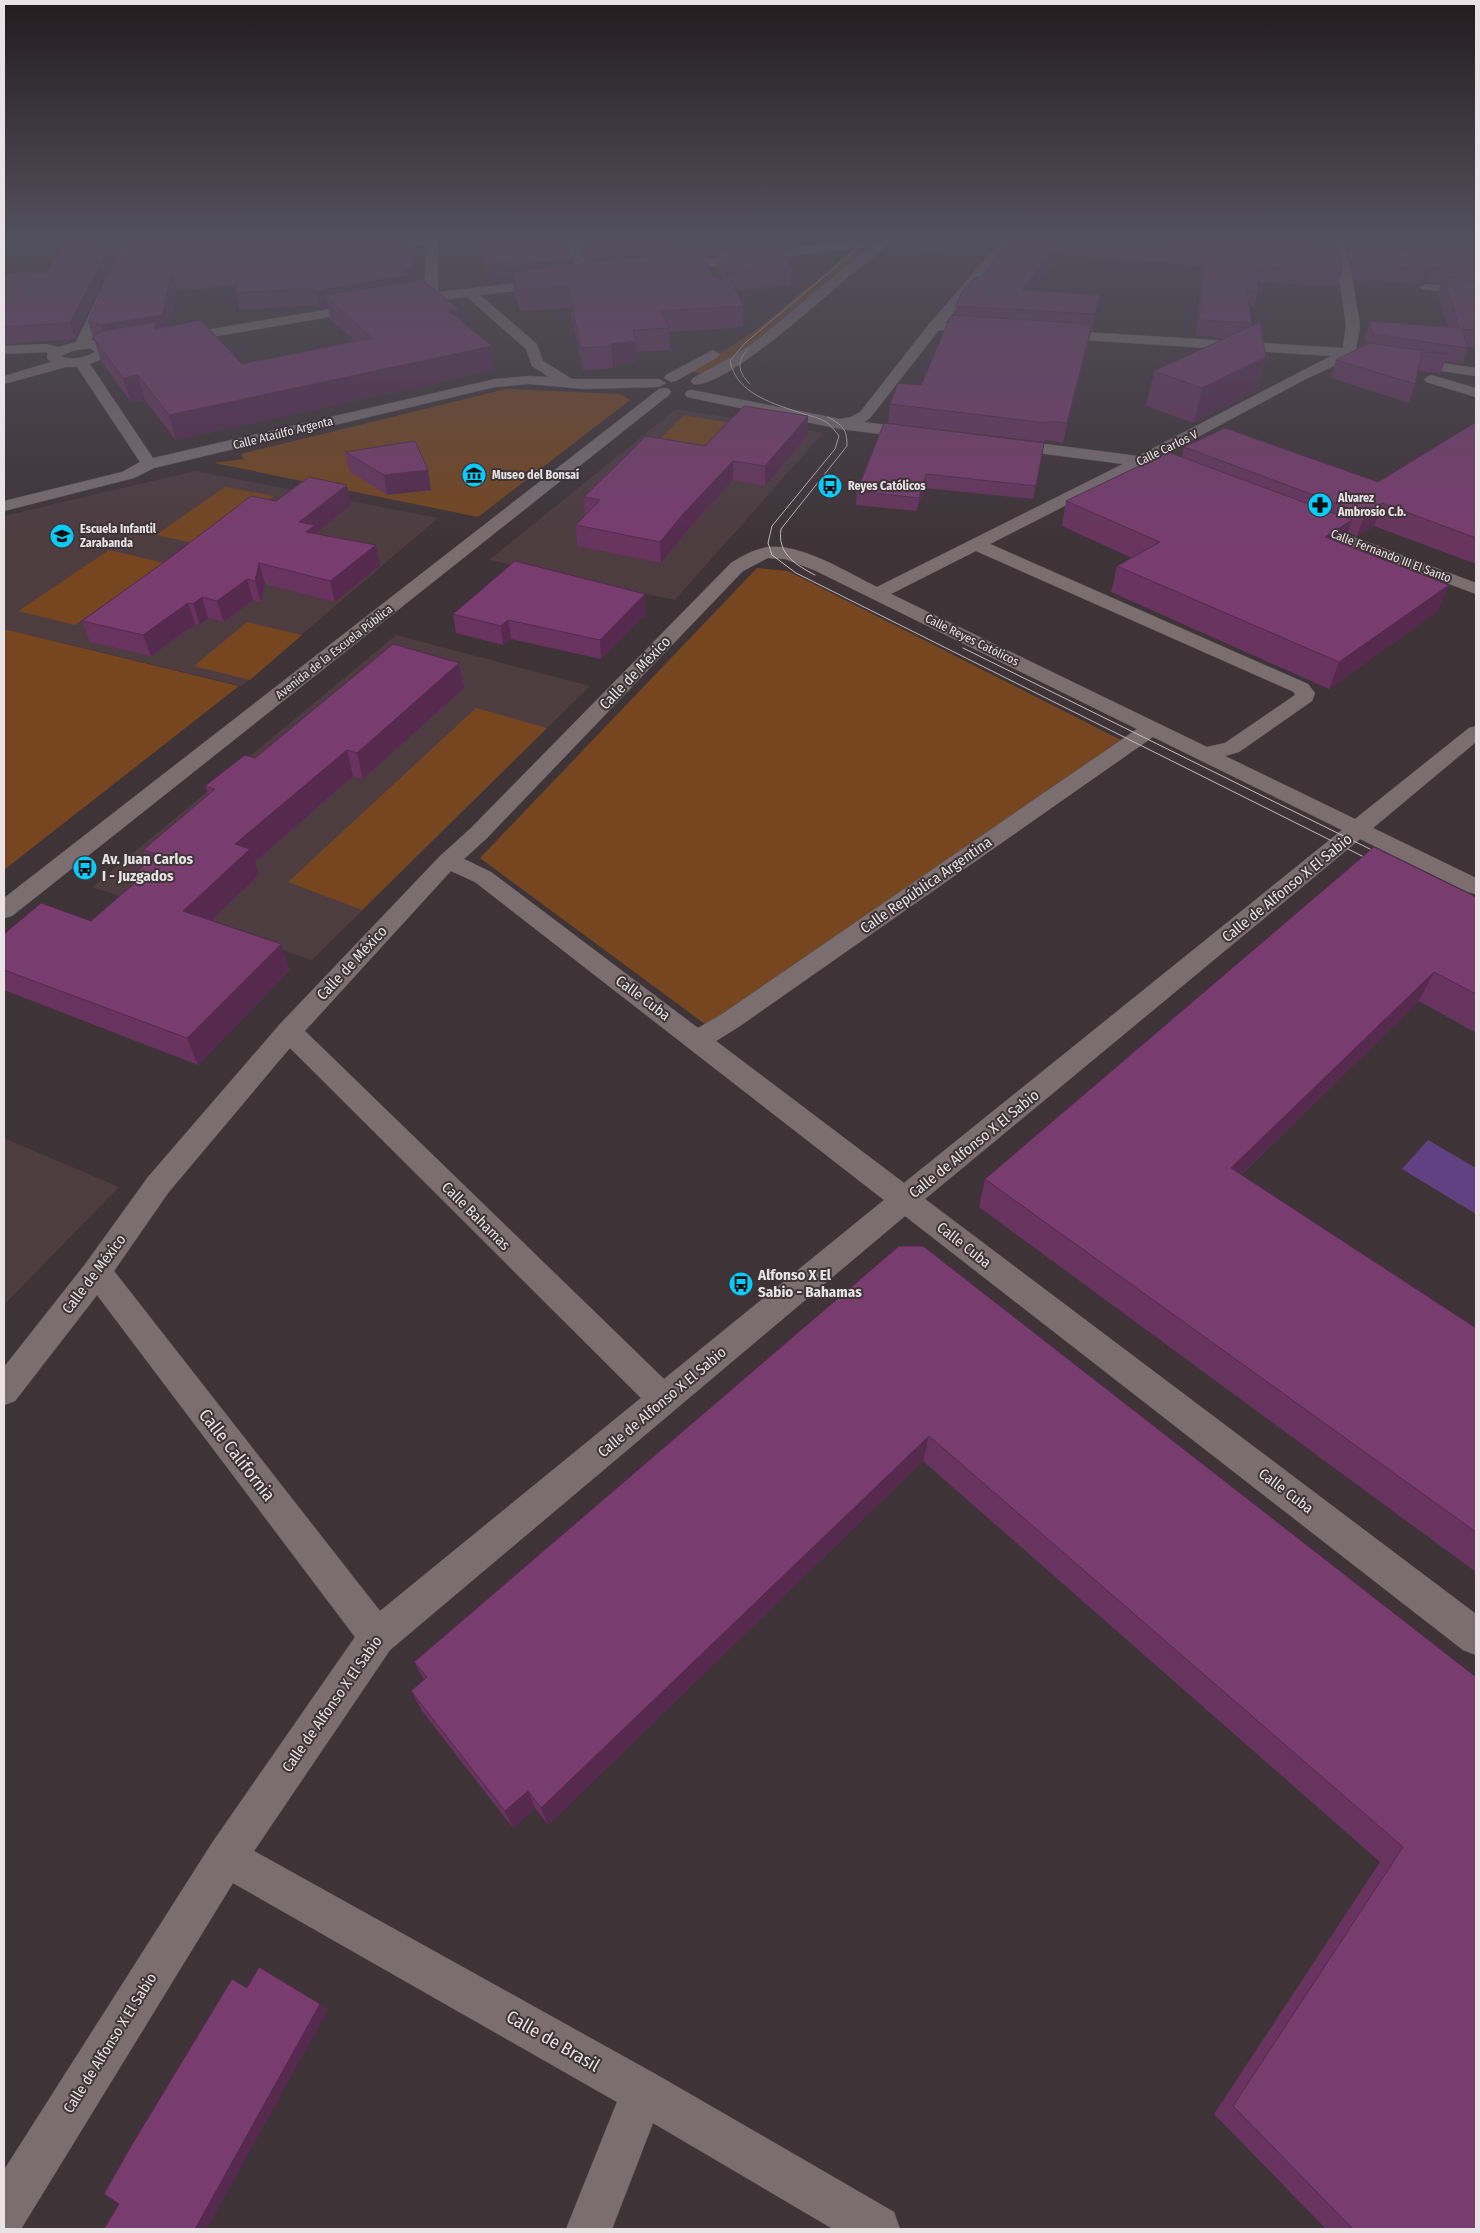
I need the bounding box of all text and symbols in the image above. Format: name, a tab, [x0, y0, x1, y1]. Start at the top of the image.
street label: Calle Ataúlfo Argenta	[231, 414, 335, 452]
street label: Calle Carlos V	[1134, 427, 1201, 469]
museum icon: Museo del Bonsaí	[461, 462, 487, 488]
place label: Museo del Bonsaí	[492, 468, 580, 482]
bus stop icon: Reyes Católicos	[817, 473, 843, 499]
place label: Reyes Católicos	[848, 479, 926, 493]
place label: Alvarez Ambrosio C.b.	[1337, 491, 1406, 519]
pharmacy icon: Alvarez Ambrosio C.b.	[1307, 492, 1333, 518]
place label: Escuela Infantil Zarabanda	[80, 522, 157, 550]
school or university icon: Escuela Infantil Zarabanda	[49, 523, 75, 549]
street label: Calle Fernando III El Santo	[1329, 527, 1453, 585]
street label: Avenida de la Escuela Pública	[273, 602, 395, 702]
street label: Calle Reyes Católicos	[923, 611, 1021, 669]
street label: Calle de México	[596, 633, 674, 713]
street label: Calle de Alfonso X El Sabio	[1218, 830, 1356, 946]
street label: Calle República Argentina	[857, 833, 995, 937]
place label: Av. Juan Carlos I - Juzgados	[101, 850, 193, 885]
bus stop icon: Av. Juan Carlos I - Juzgados	[72, 855, 98, 881]
street label: Calle de México	[313, 922, 391, 1004]
street label: Calle Cuba	[612, 972, 674, 1024]
street label: Calle de Alfonso X El Sabio	[905, 1086, 1043, 1202]
street label: Calle Bahamas	[438, 1178, 514, 1254]
street label: Calle Cuba	[933, 1218, 995, 1272]
street label: Calle de México	[58, 1231, 130, 1317]
place label: Alfonso X El Sabio - Bahamas	[757, 1266, 862, 1301]
bus stop icon: Alfonso X El Sabio - Bahamas	[728, 1271, 754, 1297]
street label: Calle de Alfonso X El Sabio	[594, 1343, 730, 1461]
street label: Calle California	[194, 1405, 280, 1506]
street label: Calle Cuba	[1255, 1465, 1317, 1517]
street label: Calle de Alfonso X El Sabio	[278, 1632, 386, 1776]
street label: Calle de Alfonso X El Sabio	[59, 1969, 161, 2116]
street label: Calle de Brasil	[502, 2005, 604, 2077]

